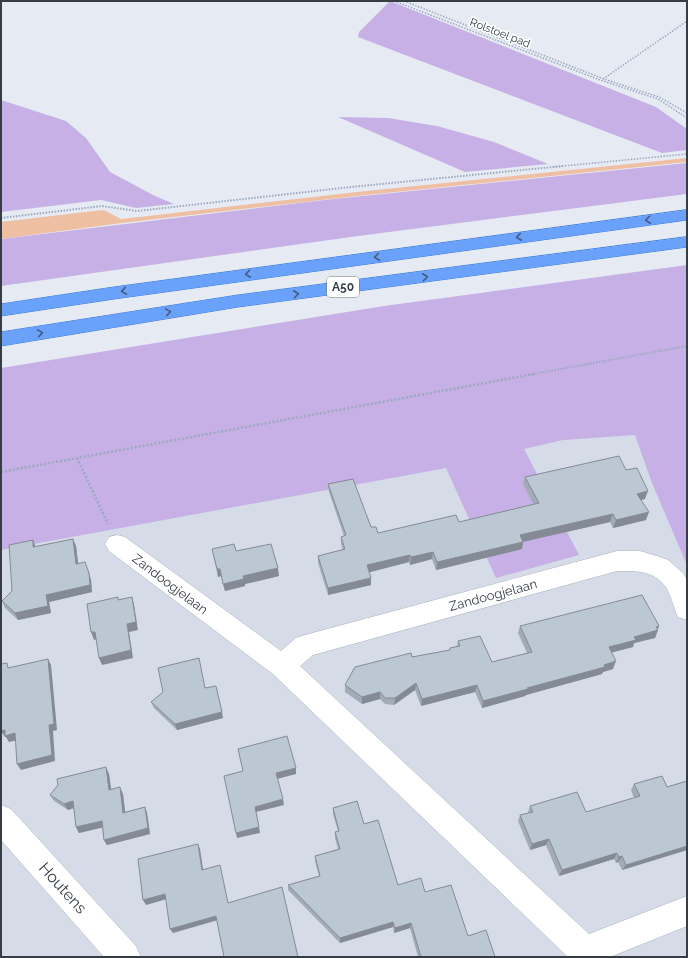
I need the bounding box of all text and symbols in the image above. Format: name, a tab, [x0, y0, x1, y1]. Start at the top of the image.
street label: Rolstoel pad	[468, 16, 532, 51]
one-way arrow	[645, 215, 651, 224]
one-way arrow	[516, 232, 523, 241]
one-way arrow	[374, 252, 380, 261]
one-way arrow	[245, 269, 251, 278]
one-way arrow	[422, 273, 428, 282]
road number: A50	[327, 277, 359, 297]
one-way arrow	[121, 286, 127, 295]
one-way arrow	[293, 289, 299, 298]
one-way arrow	[165, 309, 171, 317]
one-way arrow	[36, 329, 43, 338]
street label: Zandoogjelaan	[129, 551, 211, 617]
street label: Zandoogjelaan	[447, 576, 539, 614]
street label: Houtens	[35, 858, 91, 918]

